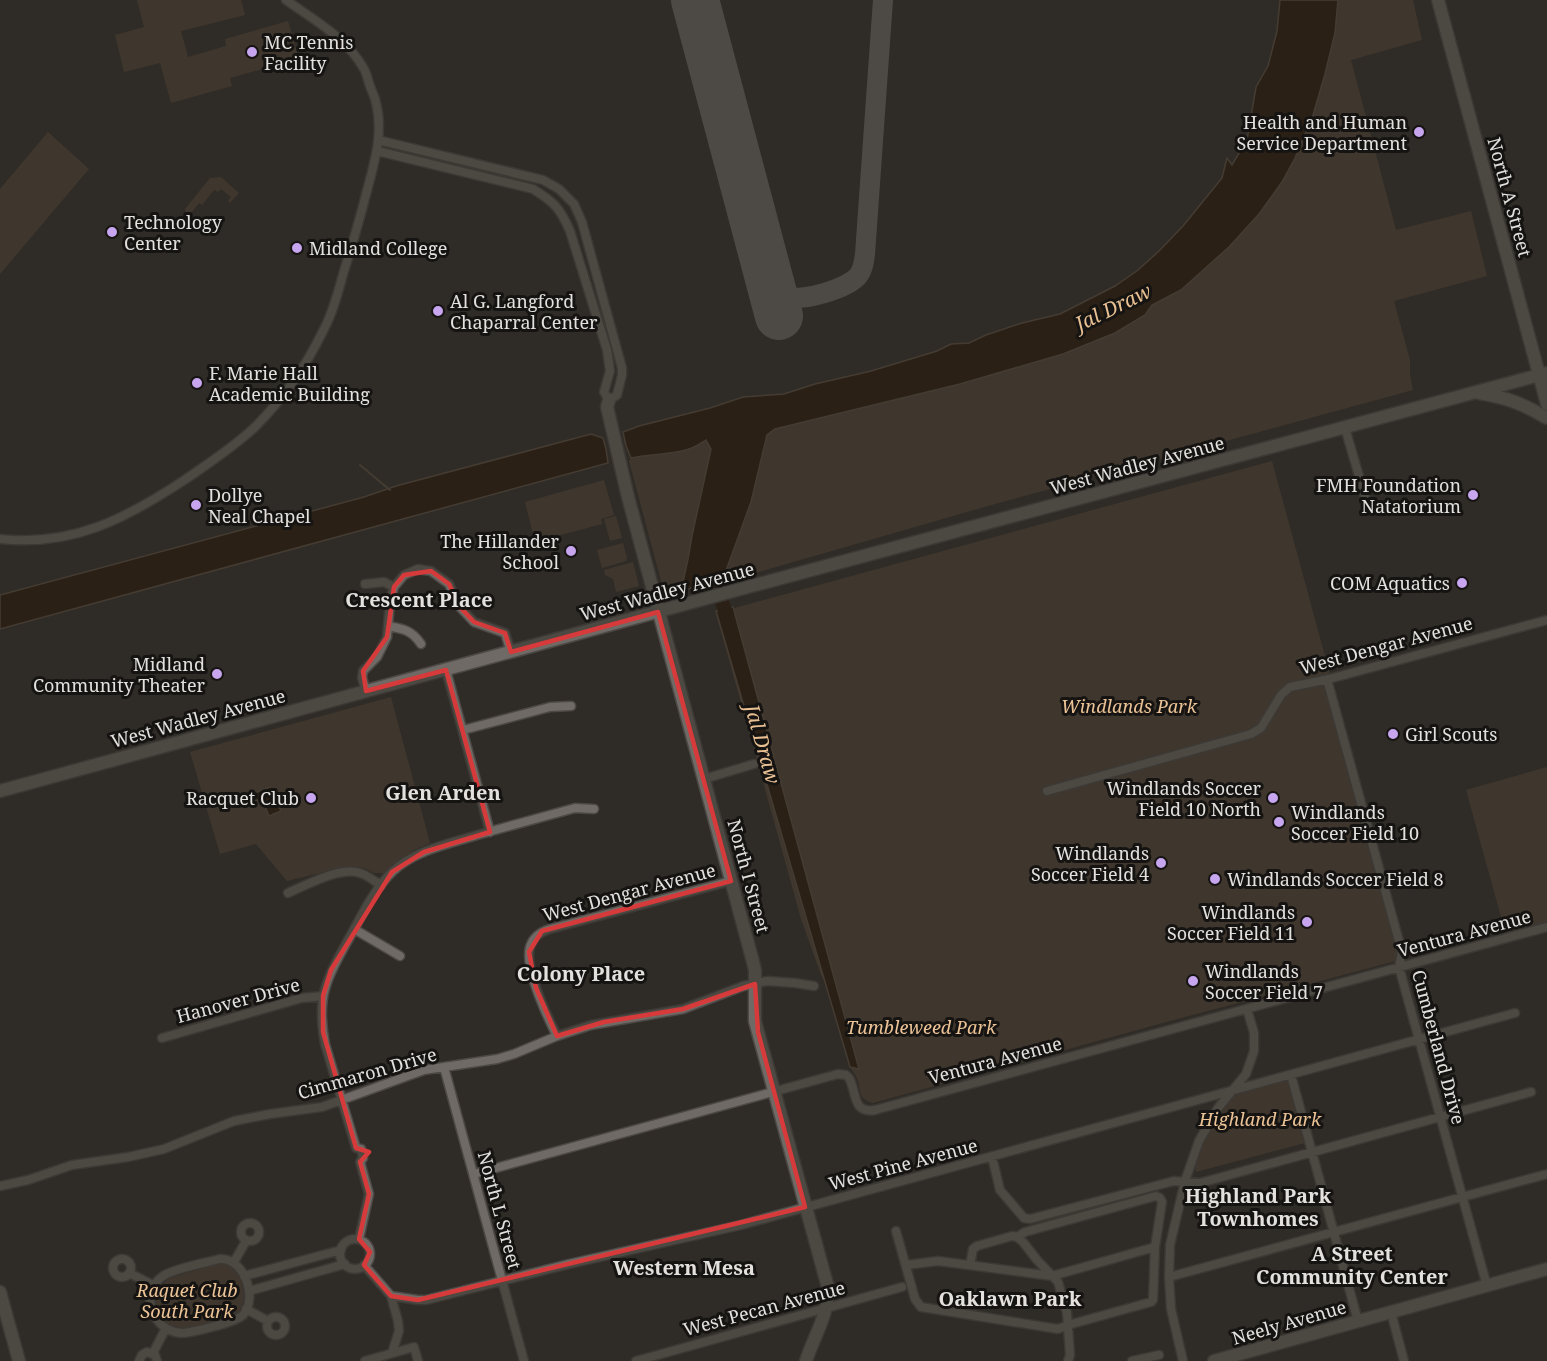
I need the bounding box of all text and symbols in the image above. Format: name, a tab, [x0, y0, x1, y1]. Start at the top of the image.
place label: MC Tennis Facility	[264, 30, 353, 75]
marker: MC Tennis Facility	[245, 45, 259, 59]
place label: Health and Human Service Department	[1236, 110, 1407, 155]
marker: Health and Human Service Department	[1412, 125, 1426, 139]
street label: North A Street	[1483, 135, 1537, 259]
place label: Technology Center	[124, 210, 223, 255]
marker: Technology Center	[105, 225, 119, 239]
place label: Midland College	[309, 236, 447, 260]
marker: Midland College	[290, 241, 304, 255]
water label: Jal Draw	[1067, 277, 1156, 339]
place label: Al G. Langford Chaparral Center	[450, 289, 598, 334]
marker: Al G. Langford Chaparral Center	[431, 304, 445, 318]
place label: F. Marie Hall Academic Building	[209, 361, 370, 406]
marker: F. Marie Hall Academic Building	[190, 376, 204, 390]
street label: West Wadley Avenue	[1047, 430, 1227, 500]
place label: FMH Foundation Natatorium	[1316, 473, 1461, 518]
place label: Dollye Neal Chapel	[208, 483, 311, 528]
marker: FMH Foundation Natatorium	[1466, 488, 1480, 502]
marker: Dollye Neal Chapel	[189, 498, 203, 512]
place label: The Hillander School	[440, 529, 560, 574]
marker: The Hillander School	[564, 544, 578, 558]
street label: West Wadley Avenue	[577, 556, 757, 626]
place label: COM Aquatics	[1330, 571, 1450, 595]
marker: COM Aquatics	[1455, 576, 1469, 590]
district label: Crescent Place	[345, 586, 493, 613]
street label: West Dengar Avenue	[1297, 610, 1475, 680]
place label: Midland Community Theater	[33, 652, 206, 697]
marker: Midland Community Theater	[210, 667, 224, 681]
street label: West Wadley Avenue	[108, 683, 288, 753]
park label: Windlands Park	[1061, 694, 1198, 718]
water label: Jal Draw	[738, 697, 787, 787]
place label: Girl Scouts	[1405, 722, 1497, 746]
marker: Girl Scouts	[1386, 727, 1400, 741]
place label: Windlands Soccer Field 10 North	[1107, 776, 1262, 821]
district label: Glen Arden	[385, 779, 501, 806]
place label: Racquet Club	[186, 786, 299, 810]
marker: Racquet Club	[304, 791, 318, 805]
marker: Windlands Soccer Field 10 North	[1266, 791, 1280, 805]
place label: Windlands Soccer Field 10	[1291, 800, 1419, 845]
marker: Windlands Soccer Field 10	[1272, 815, 1286, 829]
street label: North I Street	[722, 817, 776, 935]
place label: Windlands Soccer Field 4	[1031, 841, 1149, 886]
marker: Windlands Soccer Field 4	[1154, 856, 1168, 870]
street label: West Dengar Avenue	[540, 857, 718, 927]
place label: Windlands Soccer Field 8	[1227, 867, 1444, 891]
marker: Windlands Soccer Field 8	[1208, 872, 1222, 886]
place label: Windlands Soccer Field 11	[1167, 900, 1295, 945]
street label: Ventura Avenue	[1395, 904, 1533, 962]
marker: Windlands Soccer Field 11	[1300, 915, 1314, 929]
place label: Windlands Soccer Field 7	[1205, 959, 1323, 1004]
district label: Colony Place	[517, 960, 645, 987]
street label: Cumberland Drive	[1407, 967, 1471, 1127]
street label: Hanover Drive	[174, 972, 302, 1028]
marker: Windlands Soccer Field 7	[1186, 974, 1200, 988]
park label: Tumbleweed Park	[846, 1015, 997, 1039]
street label: Ventura Avenue	[926, 1031, 1064, 1089]
street label: Cimmaron Drive	[295, 1042, 439, 1104]
park label: Highland Park	[1198, 1107, 1322, 1131]
street label: West Pine Avenue	[826, 1133, 980, 1195]
street label: North L Street	[473, 1148, 527, 1272]
district label: Highland Park Townhomes	[1185, 1182, 1331, 1232]
district label: A Street Community Center	[1256, 1240, 1448, 1290]
district label: Western Mesa	[613, 1254, 755, 1281]
street label: West Pecan Avenue	[680, 1275, 848, 1341]
park label: Raquet Club South Park	[135, 1278, 238, 1323]
district label: Oaklawn Park	[938, 1285, 1082, 1312]
street label: Neely Avenue	[1229, 1294, 1349, 1350]

